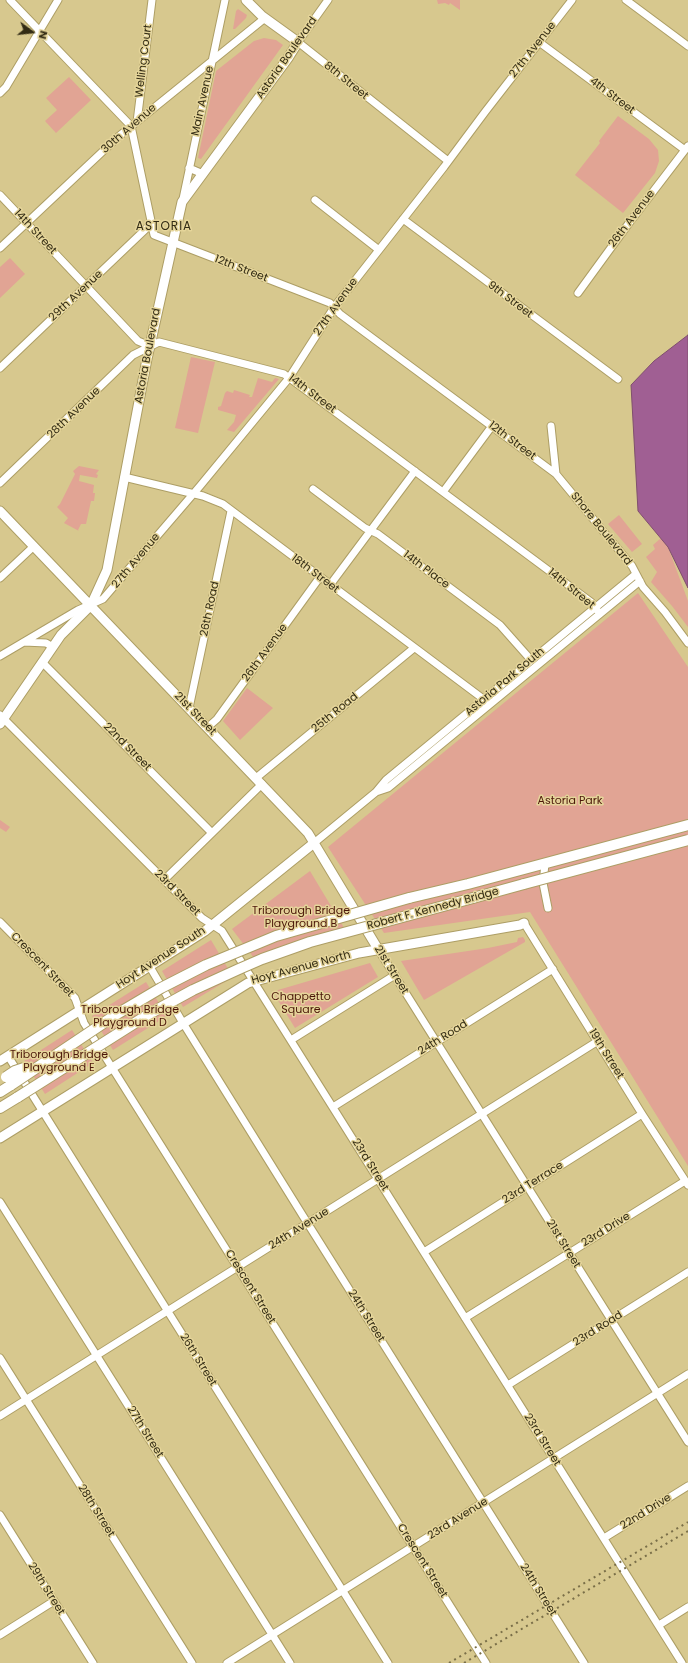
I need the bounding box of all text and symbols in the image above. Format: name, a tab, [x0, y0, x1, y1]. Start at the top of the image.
north arrow	[12, 12, 52, 52]
street label: Astoria Boulevard	[254, 15, 320, 101]
street label: 27th Avenue	[507, 19, 559, 81]
street label: Welling Court	[133, 24, 155, 98]
text: N	[35, 29, 52, 41]
street label: 8th Street	[321, 59, 371, 103]
street label: Main Avenue	[189, 65, 217, 137]
street label: 4th Street	[587, 75, 637, 117]
street label: 30th Avenue	[99, 101, 159, 157]
street label: 26th Avenue	[606, 188, 658, 250]
street label: 14th Street	[11, 207, 59, 257]
district label: ASTORIA	[136, 220, 192, 234]
street label: 12th Street	[212, 253, 270, 285]
street label: 29th Avenue	[46, 268, 106, 324]
street label: 27th Avenue	[311, 276, 361, 338]
street label: 9th Street	[485, 279, 535, 321]
street label: Astoria Boulevard	[132, 307, 164, 405]
street label: 14th Street	[285, 372, 339, 416]
street label: 28th Avenue	[45, 384, 103, 442]
street label: 12th Street	[486, 419, 538, 463]
street label: Shore Boulevard	[568, 490, 634, 568]
street label: 27th Avenue	[109, 531, 163, 591]
street label: 14th Place	[400, 548, 452, 592]
street label: 18th Street	[288, 552, 342, 596]
street label: 14th Street	[545, 566, 597, 612]
street label: 26th Road	[198, 580, 222, 638]
street label: 26th Avenue	[240, 621, 290, 685]
street label: Astoria Park South	[463, 645, 547, 719]
street label: 21st Street	[171, 690, 219, 738]
street label: 25th Road	[309, 690, 361, 736]
street label: 22nd Street	[100, 720, 154, 774]
park label: Astoria Park	[538, 794, 602, 808]
street label: 23rd Street	[151, 867, 203, 919]
street label: Robert F. Kennedy Bridge	[366, 885, 500, 933]
park label: Triborough Bridge Playground B	[252, 904, 350, 930]
street label: Hoyt Avenue South	[114, 924, 208, 992]
street label: Crescent Street	[8, 930, 76, 1000]
street label: 21st Street	[371, 943, 411, 997]
street label: Hoyt Avenue North	[250, 948, 352, 988]
park label: Chappetto Square	[271, 990, 331, 1016]
park label: Triborough Bridge Playground D	[81, 1003, 179, 1029]
street label: 24th Road	[416, 1018, 470, 1058]
street label: 19th Street	[585, 1026, 627, 1082]
park label: Triborough Bridge Playground E	[10, 1048, 108, 1074]
street label: 23rd Street	[349, 1136, 391, 1194]
street label: 23rd Terrace	[500, 1159, 566, 1207]
street label: 24th Avenue	[266, 1205, 332, 1253]
street label: 23rd Drive	[579, 1210, 633, 1250]
street label: 21st Street	[543, 1217, 583, 1271]
street label: Crescent Street	[222, 1248, 278, 1326]
street label: 24th Street	[345, 1287, 387, 1345]
street label: 23rd Road	[571, 1309, 625, 1349]
street label: 26th Street	[177, 1331, 219, 1389]
street label: 27th Street	[124, 1404, 166, 1460]
street label: 23rd Street	[521, 1411, 563, 1469]
street label: 28th Street	[75, 1482, 117, 1540]
street label: 22nd Drive	[618, 1491, 674, 1533]
street label: 23rd Avenue	[425, 1495, 491, 1543]
street label: Crescent Street	[394, 1522, 450, 1600]
street label: 29th Street	[25, 1560, 67, 1618]
street label: 24th Street	[517, 1561, 559, 1619]

